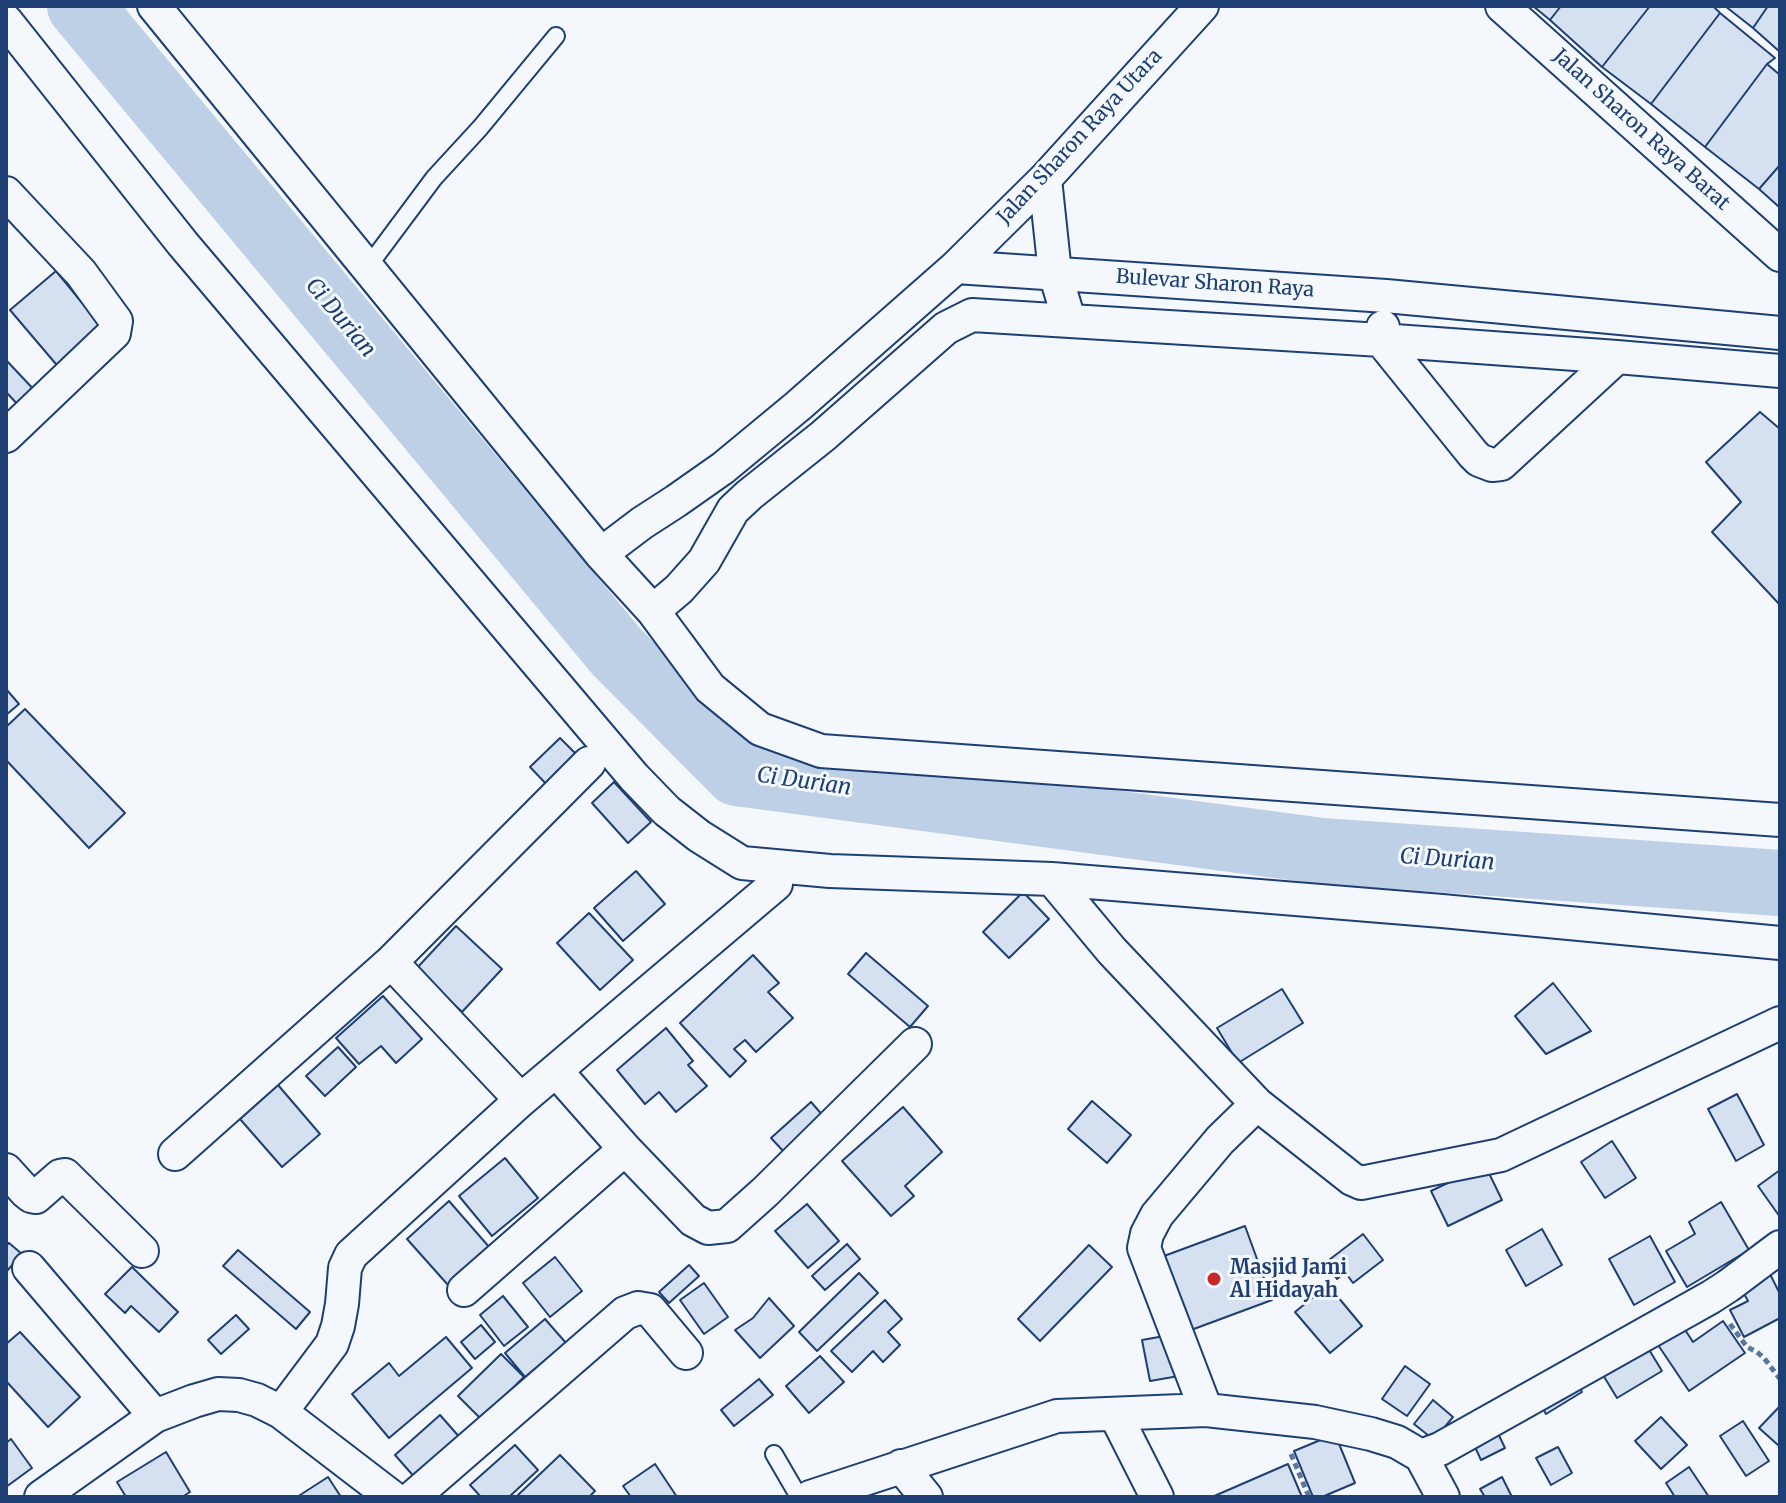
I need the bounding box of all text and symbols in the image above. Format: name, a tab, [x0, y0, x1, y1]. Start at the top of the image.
street label: Jalan Sharon Raya Barat	[1548, 44, 1734, 216]
street label: Jalan Sharon Raya Utara	[993, 45, 1167, 229]
street label: Bulevar Sharon Raya	[1115, 265, 1315, 303]
water label: Ci Durian	[299, 273, 381, 363]
water label: Ci Durian	[755, 762, 853, 802]
water label: Ci Durian	[1399, 844, 1495, 876]
place label: Masjid Jami Al Hidayah	[1230, 1256, 1347, 1303]
marker: Masjid Jami Al Hidayah	[1205, 1270, 1223, 1288]

